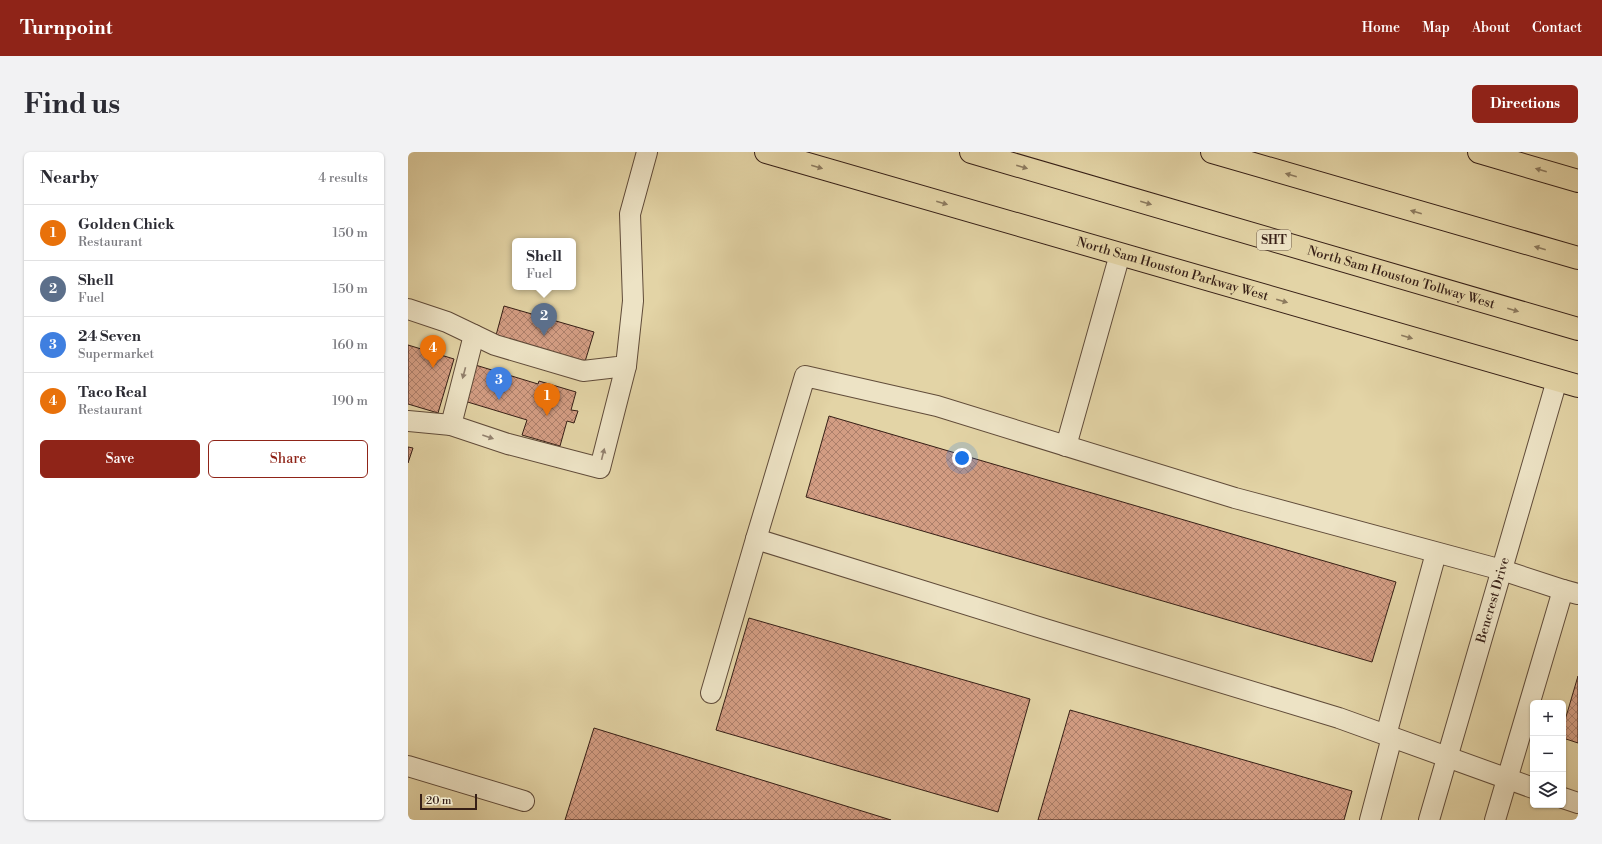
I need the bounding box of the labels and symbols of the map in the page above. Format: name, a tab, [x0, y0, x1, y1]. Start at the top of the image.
one-way arrow	[811, 164, 823, 170]
one-way arrow	[1016, 164, 1028, 170]
one-way arrow	[1534, 167, 1546, 173]
one-way arrow	[1285, 172, 1297, 178]
one-way arrow	[936, 200, 948, 206]
one-way arrow	[1141, 200, 1153, 206]
one-way arrow	[1409, 209, 1421, 215]
road number: SHT	[1257, 230, 1291, 250]
street label: North Sam Houston Parkway West	[1075, 234, 1271, 304]
street label: North Sam Houston Tollway West	[1305, 242, 1497, 312]
one-way arrow	[1534, 245, 1546, 251]
one-way arrow	[1276, 298, 1288, 304]
pin: 2	[531, 303, 557, 336]
one-way arrow	[1507, 307, 1519, 313]
one-way arrow	[1401, 334, 1413, 340]
pin: 4	[420, 335, 446, 368]
one-way arrow	[461, 366, 467, 379]
pin: 3	[486, 367, 512, 400]
pin: 1	[534, 383, 560, 416]
one-way arrow	[482, 434, 494, 440]
one-way arrow	[600, 448, 606, 460]
your location	[952, 448, 972, 468]
street label: Bencrest Drive	[1473, 555, 1513, 646]
scale bar	[420, 792, 477, 811]

